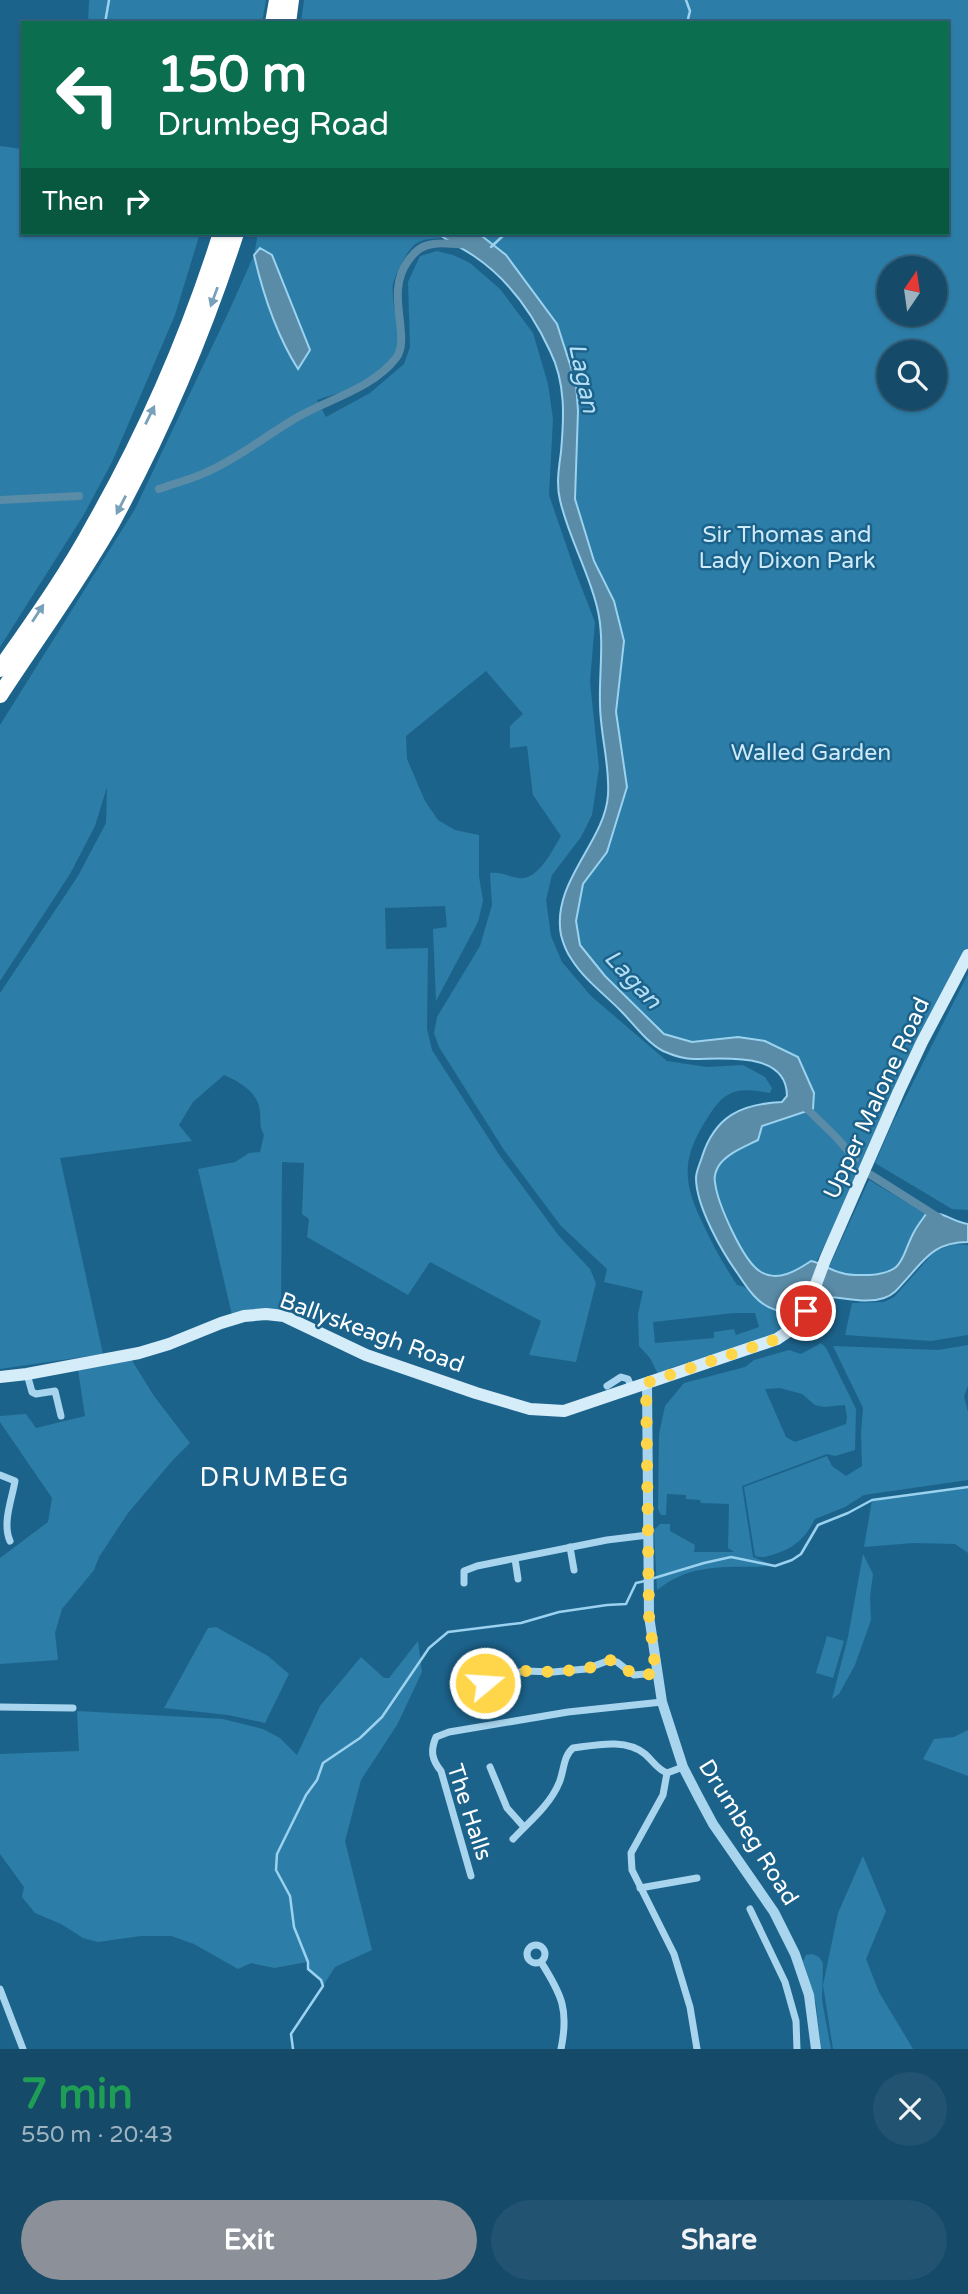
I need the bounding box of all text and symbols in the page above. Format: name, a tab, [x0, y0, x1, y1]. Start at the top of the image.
text: 150 m	[157, 46, 307, 105]
icon: left	[42, 49, 133, 140]
text: Drumbeg Road	[157, 106, 389, 144]
icon: right	[118, 182, 156, 220]
text: Then	[42, 186, 104, 217]
north arrow	[877, 256, 947, 326]
map controls	[877, 256, 947, 410]
one-way arrow	[208, 287, 219, 308]
button: search	[877, 340, 947, 410]
water label: Lagan	[562, 341, 605, 417]
one-way arrow	[144, 405, 156, 425]
one-way arrow	[115, 495, 127, 515]
park label: Sir Thomas and Lady Dixon Park	[698, 521, 876, 575]
one-way arrow	[31, 604, 45, 622]
park label: Walled Garden	[731, 739, 891, 767]
water label: Lagan	[598, 944, 668, 1016]
street label: Upper Malone Road	[818, 993, 936, 1204]
pin	[776, 1281, 836, 1341]
street label: Ballyskeagh Road	[276, 1287, 468, 1379]
icon: arrive	[787, 1292, 825, 1330]
district label: DRUMBEG	[200, 1462, 350, 1493]
position arrow	[448, 1646, 522, 1720]
street label: Drumbeg Road	[692, 1754, 804, 1911]
street label: The Halls	[440, 1761, 498, 1864]
text: 7 min	[21, 2069, 133, 2120]
button: close	[873, 2072, 947, 2146]
text: 550 m · 20:43	[21, 2121, 173, 2149]
button: Exit	[21, 2200, 477, 2280]
button: Share	[491, 2200, 947, 2280]

